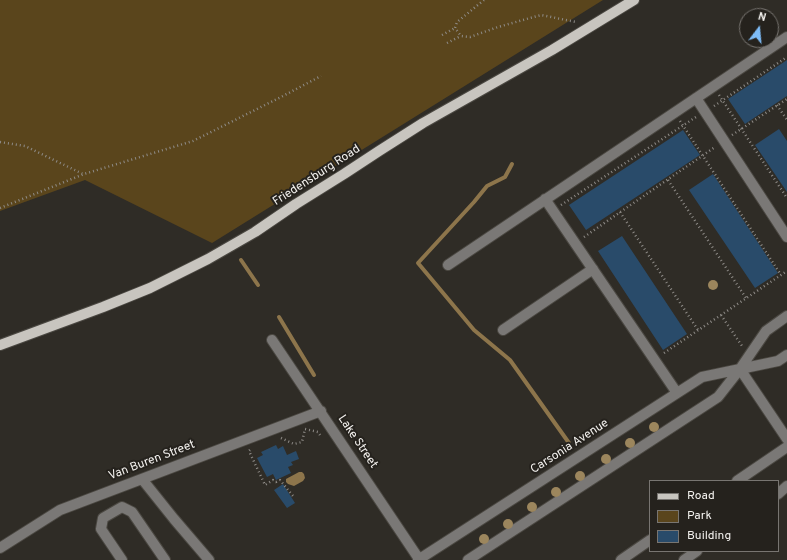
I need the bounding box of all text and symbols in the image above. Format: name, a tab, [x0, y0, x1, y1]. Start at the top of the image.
north arrow	[739, 8, 779, 48]
text: N	[756, 10, 768, 25]
street label: Friedensburg Road	[271, 142, 363, 210]
street label: Lake Street	[334, 413, 380, 471]
street label: Carsonia Avenue	[528, 416, 612, 478]
street label: Van Buren Street	[107, 438, 197, 484]
legend	[649, 480, 779, 552]
text: Road	[687, 488, 715, 504]
text: Park	[687, 508, 712, 524]
text: Building	[687, 528, 731, 544]

